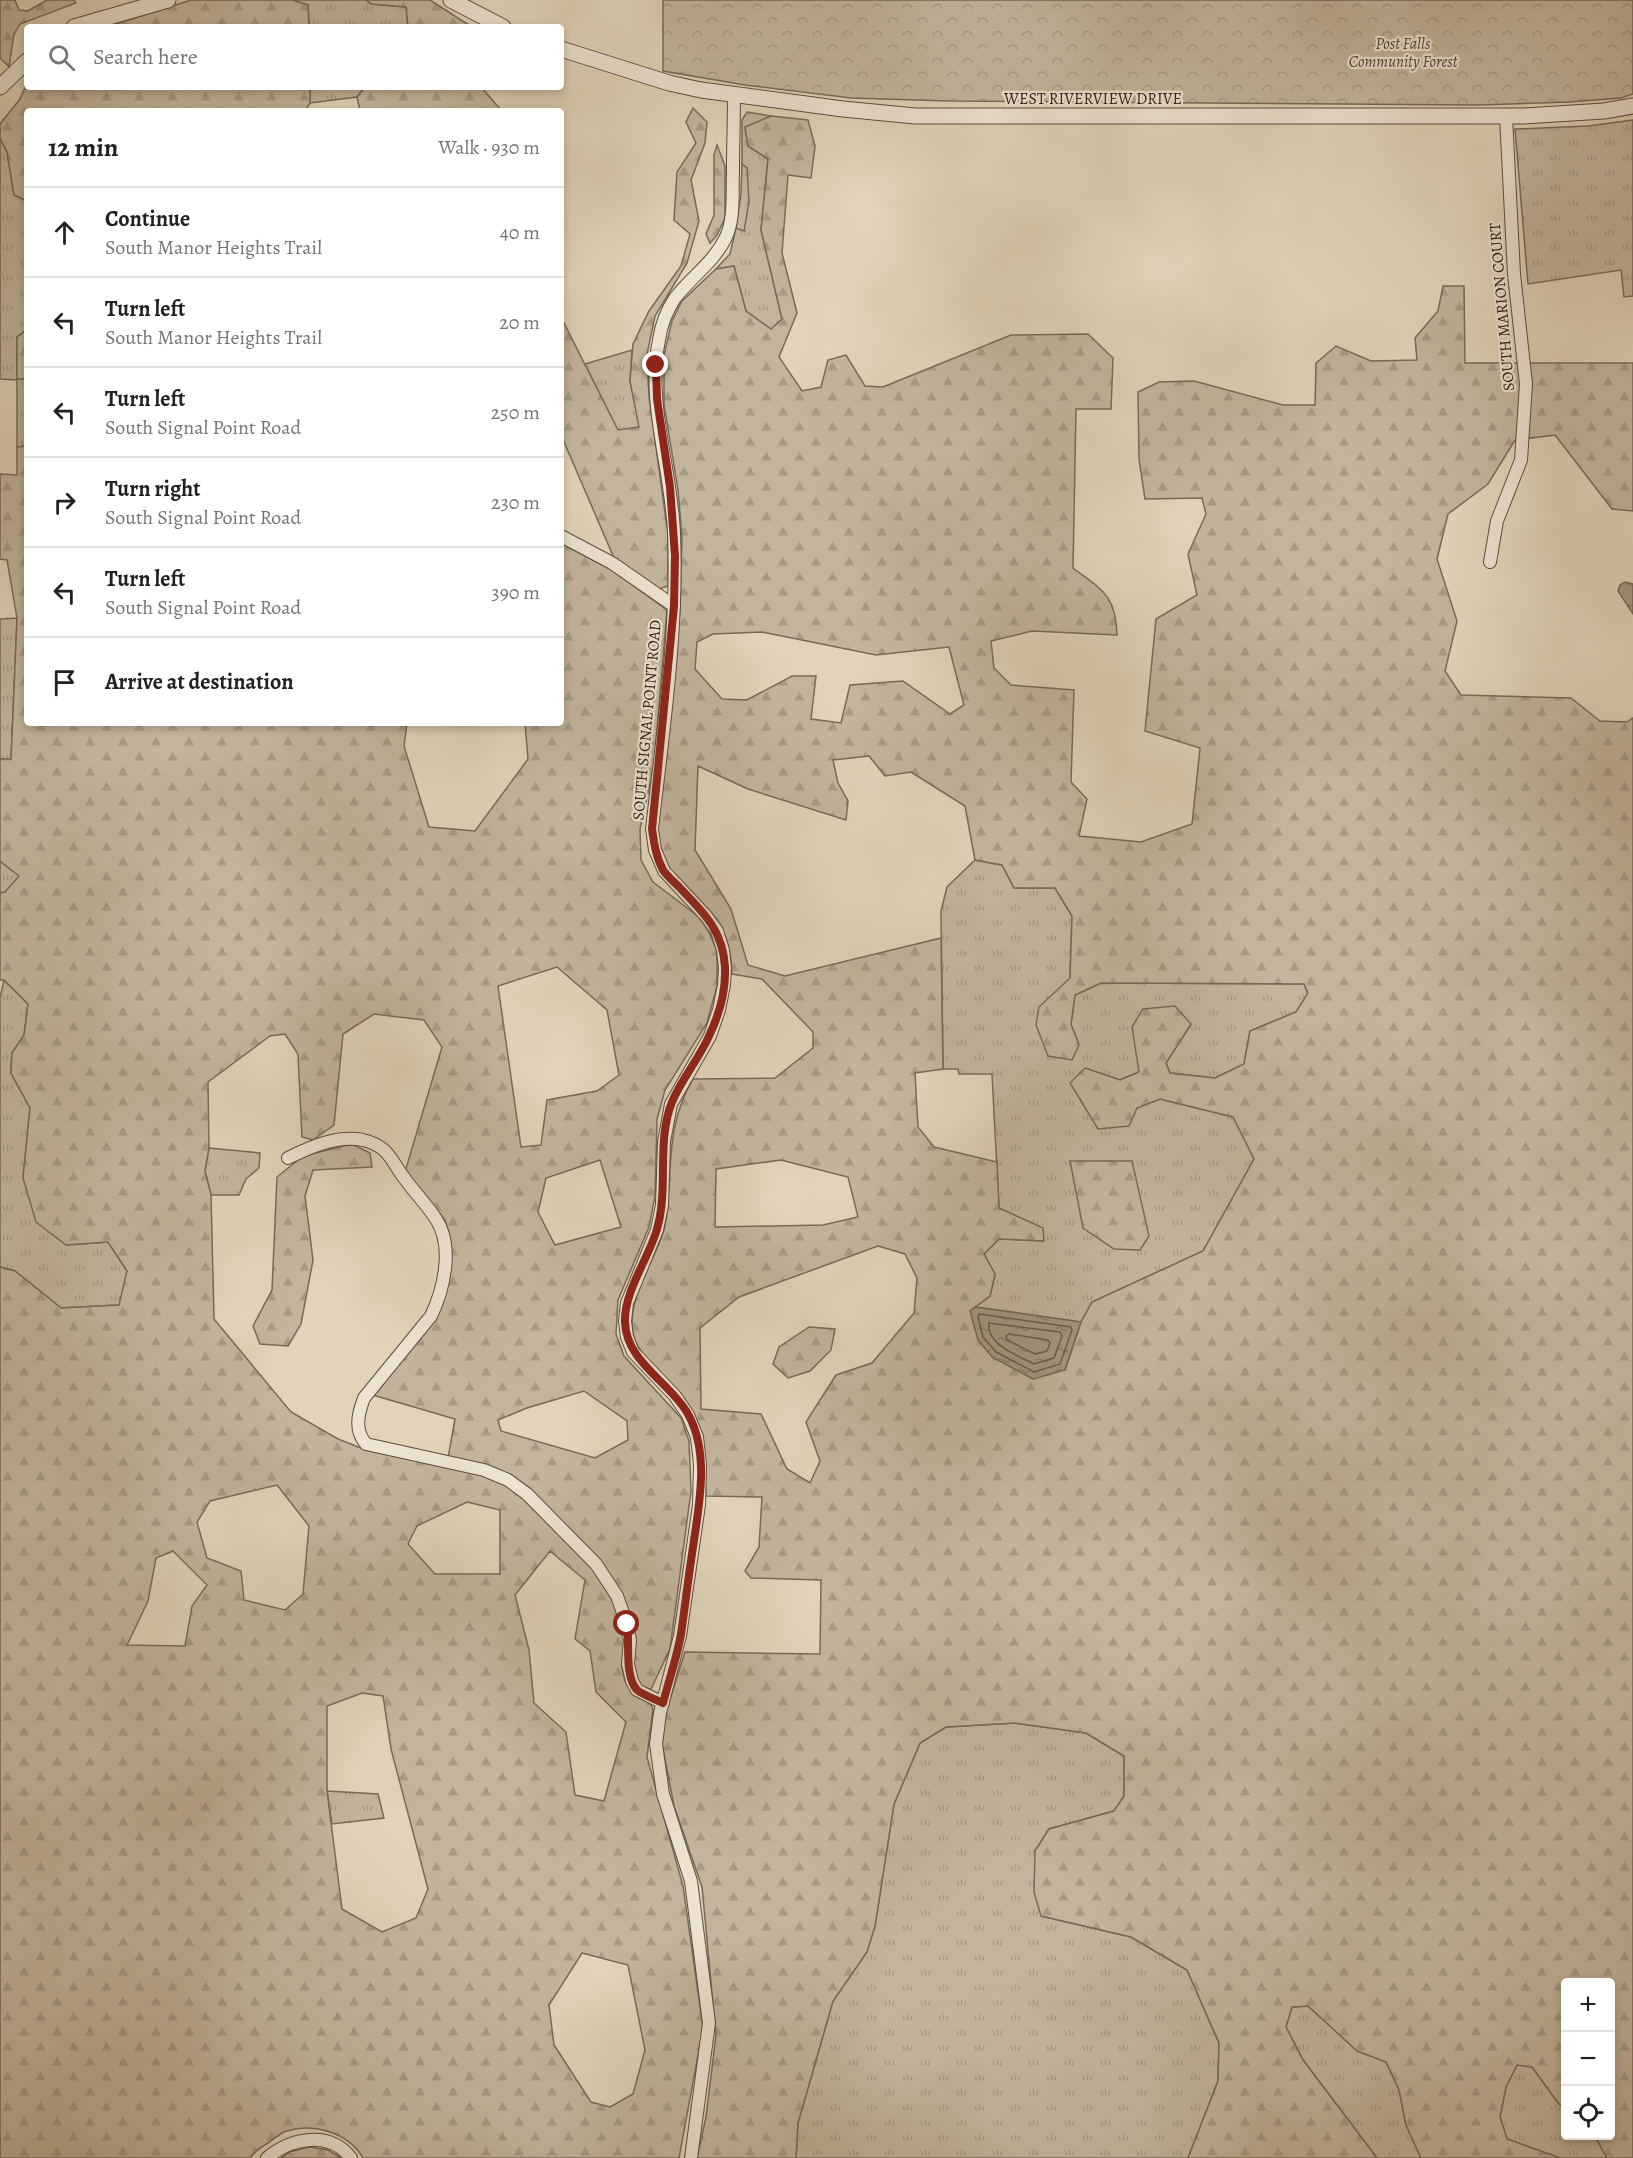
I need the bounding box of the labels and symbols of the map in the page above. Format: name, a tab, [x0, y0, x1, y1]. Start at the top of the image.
park label: Post Falls Community Forest	[1349, 33, 1459, 73]
street label: WEST RIVERVIEW DRIVE	[1003, 88, 1182, 110]
street label: SOUTH MARION COURT	[1484, 222, 1520, 392]
route end	[642, 351, 668, 377]
street label: SOUTH SIGNAL POINT ROAD	[627, 619, 667, 821]
route start	[613, 1610, 639, 1636]

